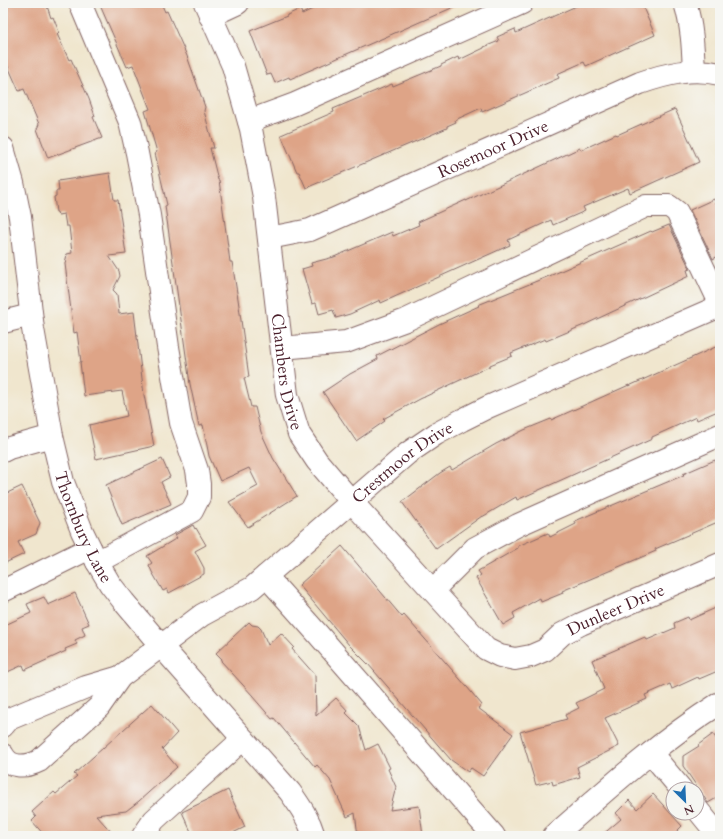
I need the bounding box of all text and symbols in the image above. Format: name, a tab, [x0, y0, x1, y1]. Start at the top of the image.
street label: Rosemoor Drive	[434, 114, 552, 183]
street label: Chambers Drive	[266, 312, 309, 433]
street label: Crestmoor Drive	[347, 416, 457, 508]
street label: Thornbury Lane	[49, 469, 118, 587]
street label: Dunleer Drive	[563, 578, 668, 641]
north arrow	[665, 781, 705, 821]
text: N	[681, 801, 696, 819]

